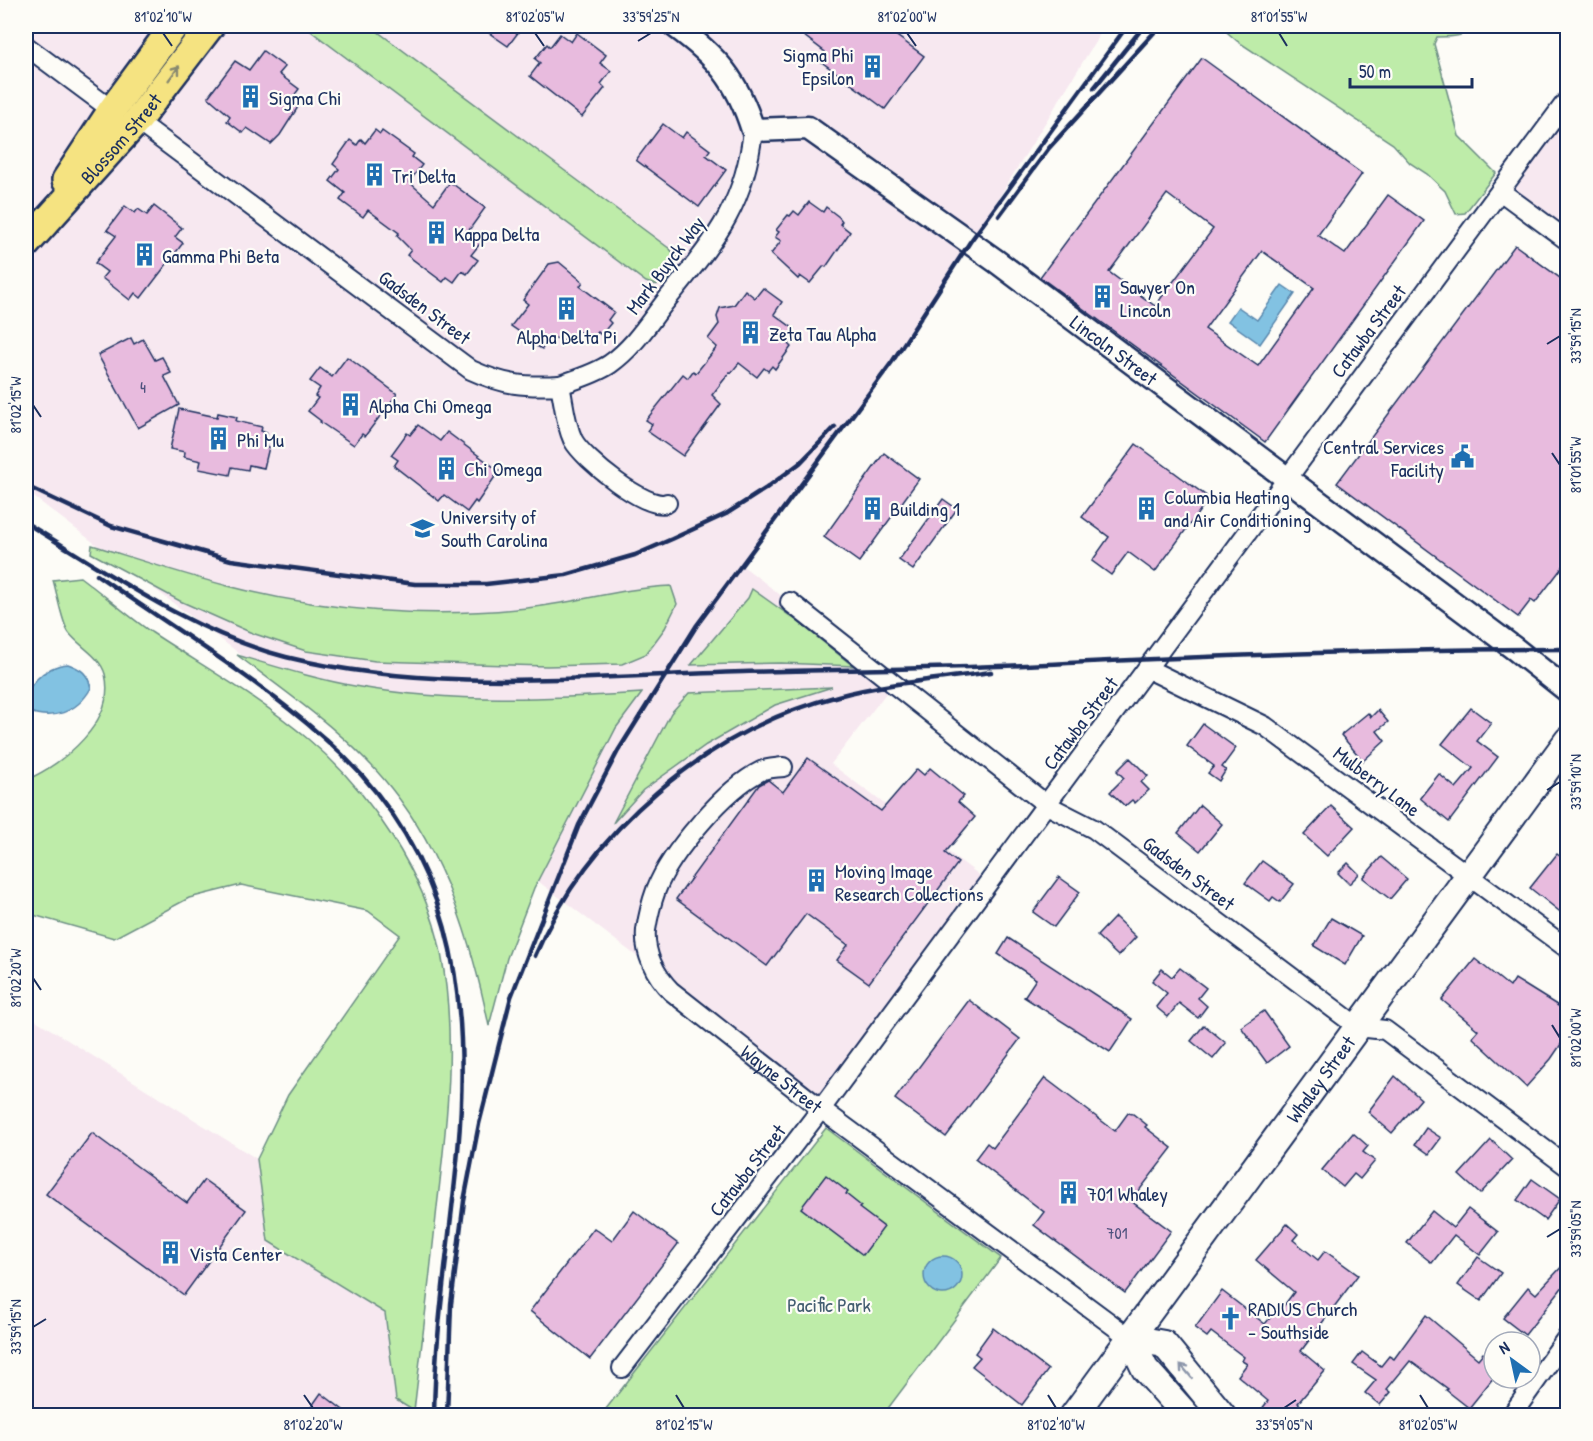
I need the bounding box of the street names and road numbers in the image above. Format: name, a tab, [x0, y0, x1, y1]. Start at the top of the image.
street label: Blossom Street	[74, 86, 168, 189]
street label: Mark Buyck Way	[619, 210, 711, 320]
street label: Gadsden Street	[373, 263, 478, 351]
street label: Catawba Street	[1324, 278, 1413, 383]
street label: Lincoln Street	[1065, 308, 1164, 392]
street label: Catawba Street	[1036, 670, 1125, 775]
street label: Mulberry Lane	[1328, 739, 1426, 823]
street label: Gadsden Street	[1137, 829, 1242, 917]
street label: Whaley Street	[1279, 1029, 1362, 1128]
street label: Wayne Street	[736, 1038, 829, 1120]
street label: Catawba Street	[702, 1117, 792, 1222]

